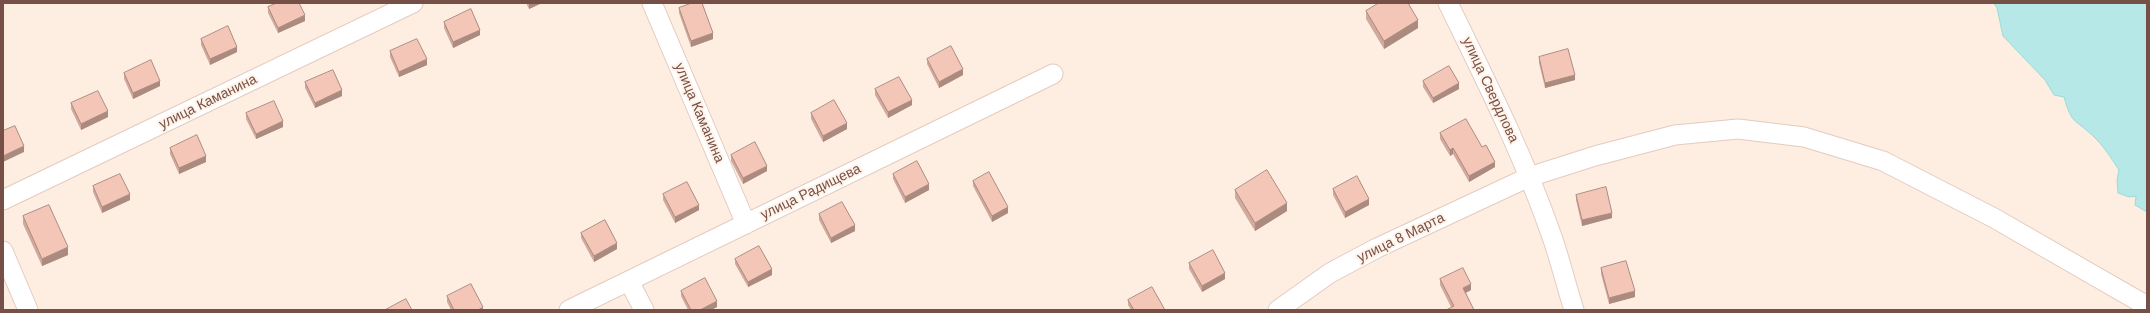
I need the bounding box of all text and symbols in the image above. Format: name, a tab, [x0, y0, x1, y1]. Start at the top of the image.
street label: улица Свердлова	[1458, 35, 1522, 145]
street label: улица Каманина	[670, 61, 728, 165]
street label: улица Каманина	[156, 71, 260, 133]
street label: улица Радищева	[758, 161, 864, 223]
street label: улица 8 Марта	[1355, 210, 1447, 266]

